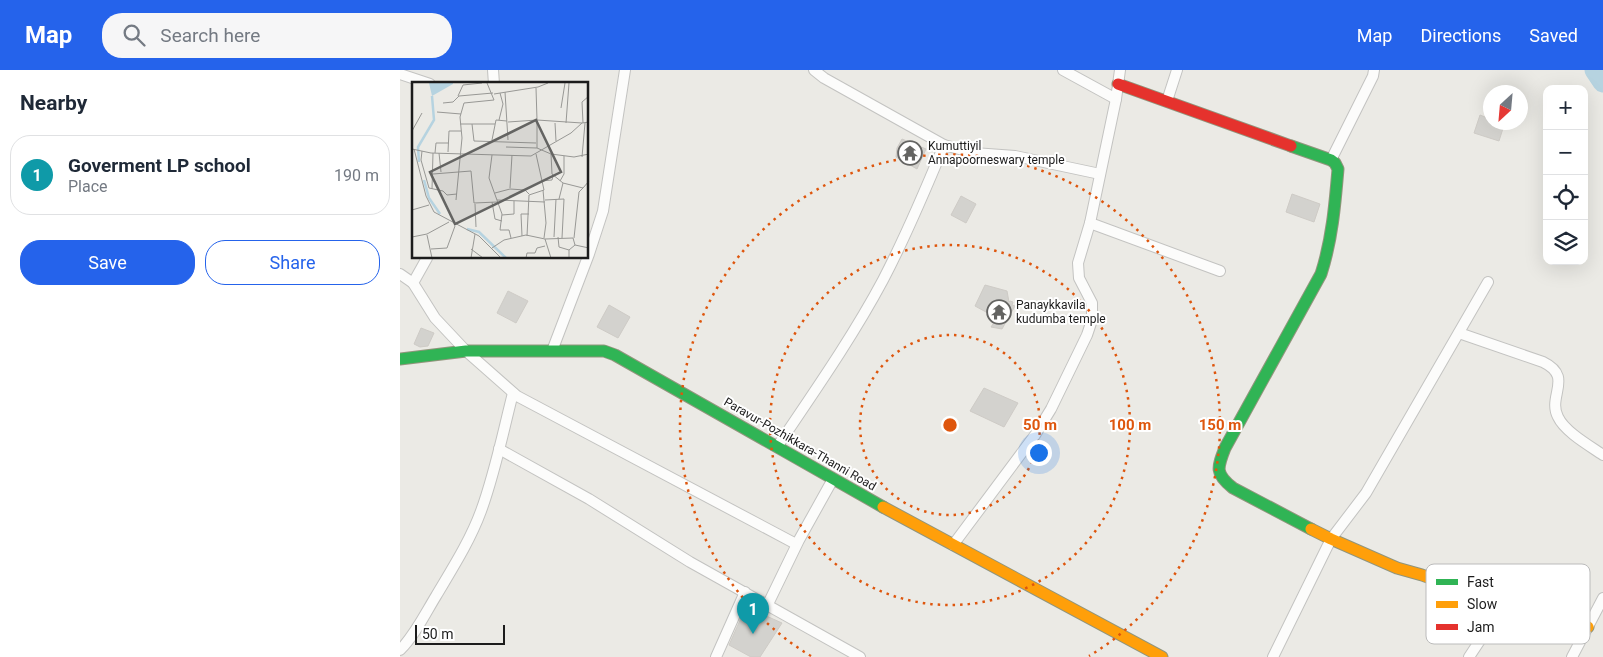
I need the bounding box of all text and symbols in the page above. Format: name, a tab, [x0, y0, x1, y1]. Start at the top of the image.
search box	[102, 13, 452, 58]
text: Map	[25, 21, 72, 49]
icon: search	[120, 21, 148, 49]
text: Search here	[160, 24, 260, 47]
text: Map	[1357, 25, 1392, 46]
text: Directions	[1420, 25, 1501, 46]
text: Saved	[1529, 25, 1578, 46]
inset map	[412, 82, 589, 259]
north arrow	[1483, 85, 1528, 130]
map controls	[1543, 85, 1588, 265]
button: +	[1543, 85, 1588, 130]
text: Nearby	[20, 91, 87, 115]
button: −	[1543, 130, 1588, 175]
place label: Kumuttiyil Annapoorneswary temple	[928, 139, 1065, 167]
temple icon: Kumuttiyil Annapoorneswary temple	[897, 140, 923, 166]
text: Goverment LP school	[68, 154, 251, 177]
text: 1	[32, 166, 42, 185]
text: 190 m	[334, 166, 379, 185]
button: locate	[1543, 175, 1588, 220]
text: Place	[68, 177, 108, 196]
button: layers	[1543, 220, 1588, 265]
button: Save	[20, 240, 195, 285]
button: Share	[205, 240, 380, 285]
place label: Panaykkavila kudumba temple	[1016, 298, 1106, 326]
temple icon: Panaykkavila kudumba temple	[986, 299, 1012, 325]
street label: Paravur-Pozhikkara-Thanni Road	[722, 395, 878, 493]
centre of rings	[941, 416, 959, 434]
text: 50 m	[1023, 416, 1057, 434]
text: 100 m	[1109, 416, 1151, 434]
text: 150 m	[1199, 416, 1241, 434]
your location	[1026, 440, 1052, 466]
legend	[1426, 564, 1590, 644]
text: Fast	[1467, 574, 1494, 590]
pin: 1	[737, 593, 769, 634]
text: Slow	[1467, 596, 1498, 612]
text: Jam	[1467, 619, 1495, 635]
scale bar	[415, 622, 505, 645]
text: 50 m	[422, 626, 454, 642]

